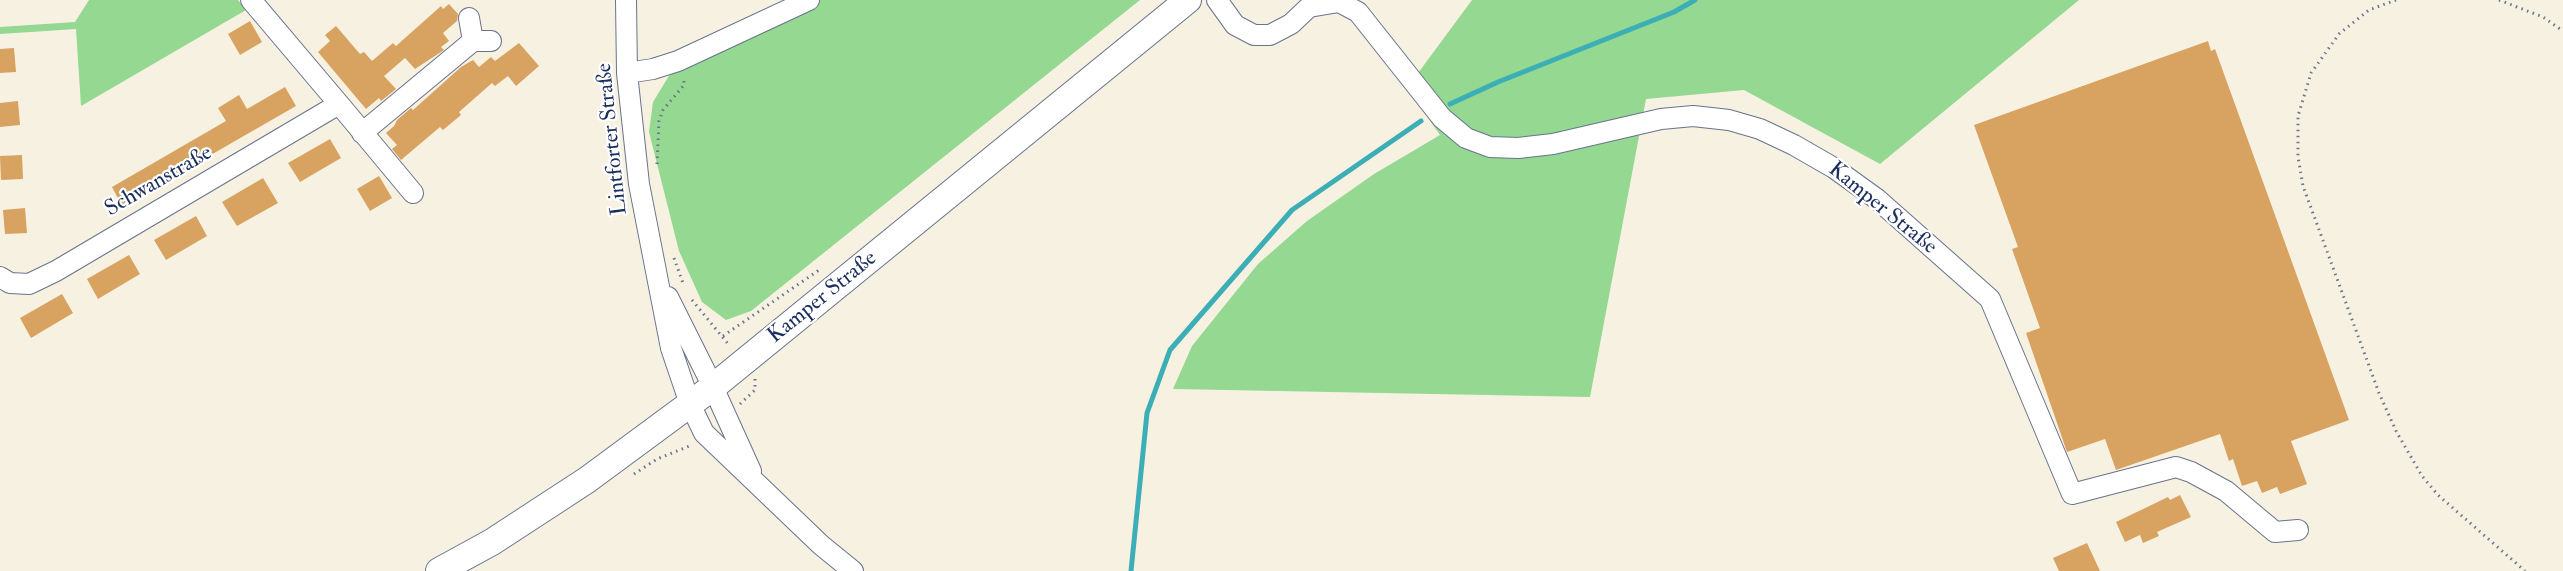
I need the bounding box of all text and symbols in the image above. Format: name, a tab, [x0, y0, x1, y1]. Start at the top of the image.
street label: Lintforter Straße	[592, 62, 634, 216]
street label: Schwanstraße	[101, 141, 217, 223]
street label: Kamper Straße	[1822, 157, 1942, 261]
street label: Kamper Straße	[763, 246, 883, 350]

